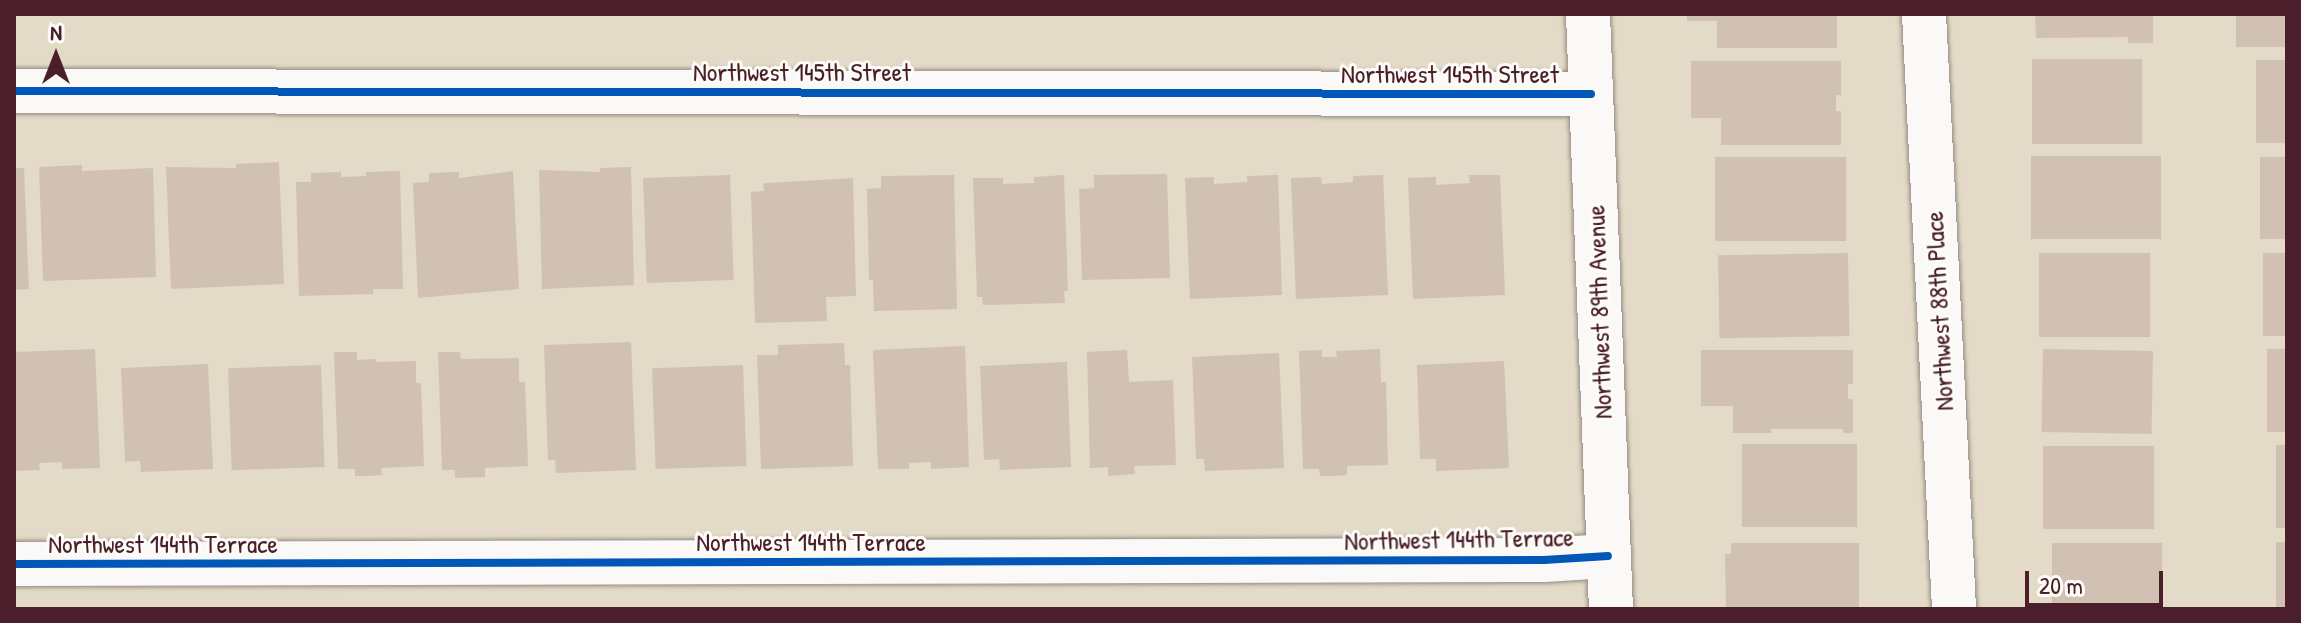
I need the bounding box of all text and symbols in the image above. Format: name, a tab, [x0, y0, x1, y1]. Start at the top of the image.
north arrow	[16, 16, 96, 96]
text: N	[50, 17, 62, 47]
street label: Northwest 145th Street	[693, 56, 911, 88]
street label: Northwest 145th Street	[1341, 58, 1559, 90]
street label: Northwest 89th Avenue	[1580, 204, 1618, 420]
street label: Northwest 88th Place	[1918, 210, 1960, 412]
street label: Northwest 144th Terrace	[1344, 521, 1574, 557]
street label: Northwest 144th Terrace	[696, 526, 926, 558]
street label: Northwest 144th Terrace	[48, 528, 278, 560]
scale bar	[2029, 555, 2167, 605]
text: 20 m	[2039, 569, 2083, 601]

